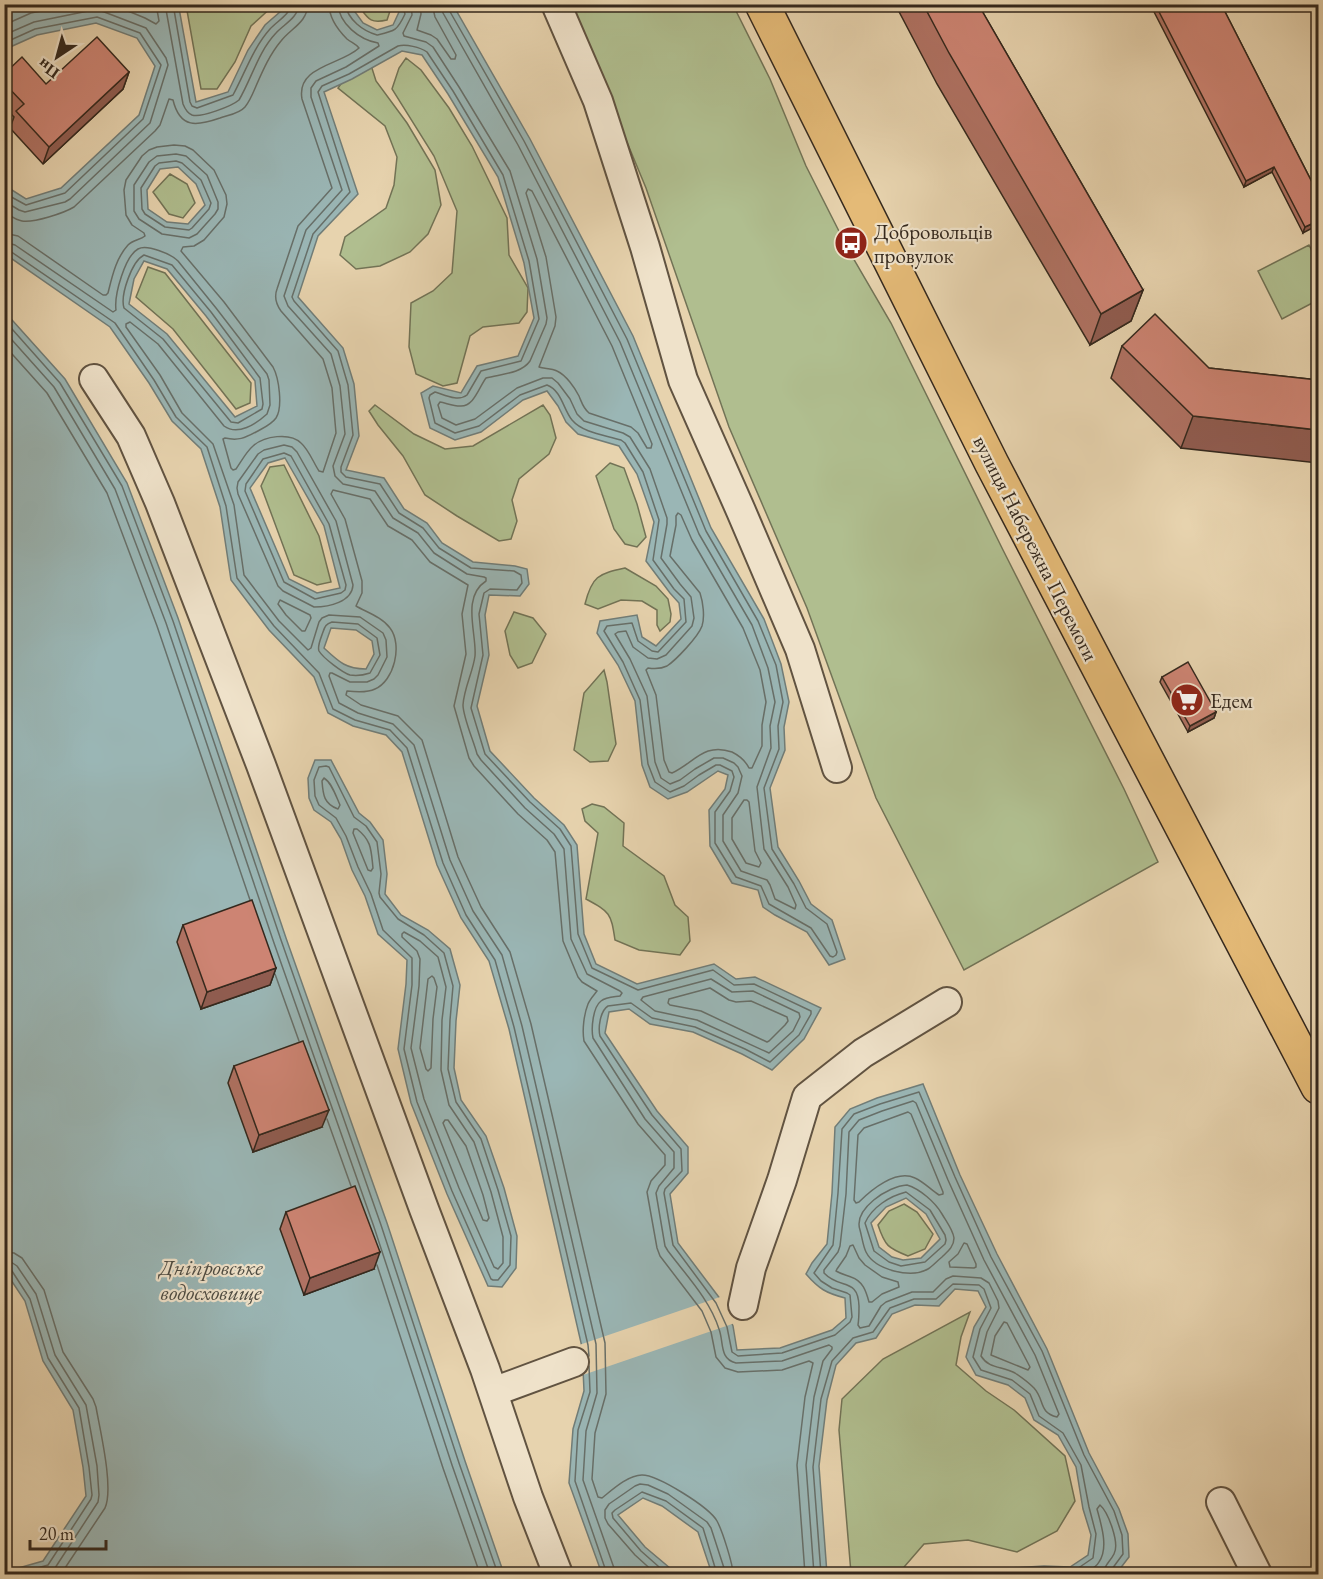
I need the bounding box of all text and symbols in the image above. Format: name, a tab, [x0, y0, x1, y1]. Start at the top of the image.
north arrow	[27, 27, 87, 87]
text: Пн	[33, 54, 64, 84]
place label: Добровольців провулок	[874, 218, 992, 269]
bus stop icon: Добровольців провулок	[833, 225, 869, 261]
street label: вулиця Набережна Перемоги	[967, 431, 1105, 665]
supermarket icon: Едем	[1169, 682, 1205, 718]
place label: Едем	[1210, 687, 1253, 714]
water label: Дніпровське водосховище	[157, 1253, 263, 1307]
scale bar	[30, 1513, 106, 1551]
text: 20 m	[39, 1522, 74, 1545]

